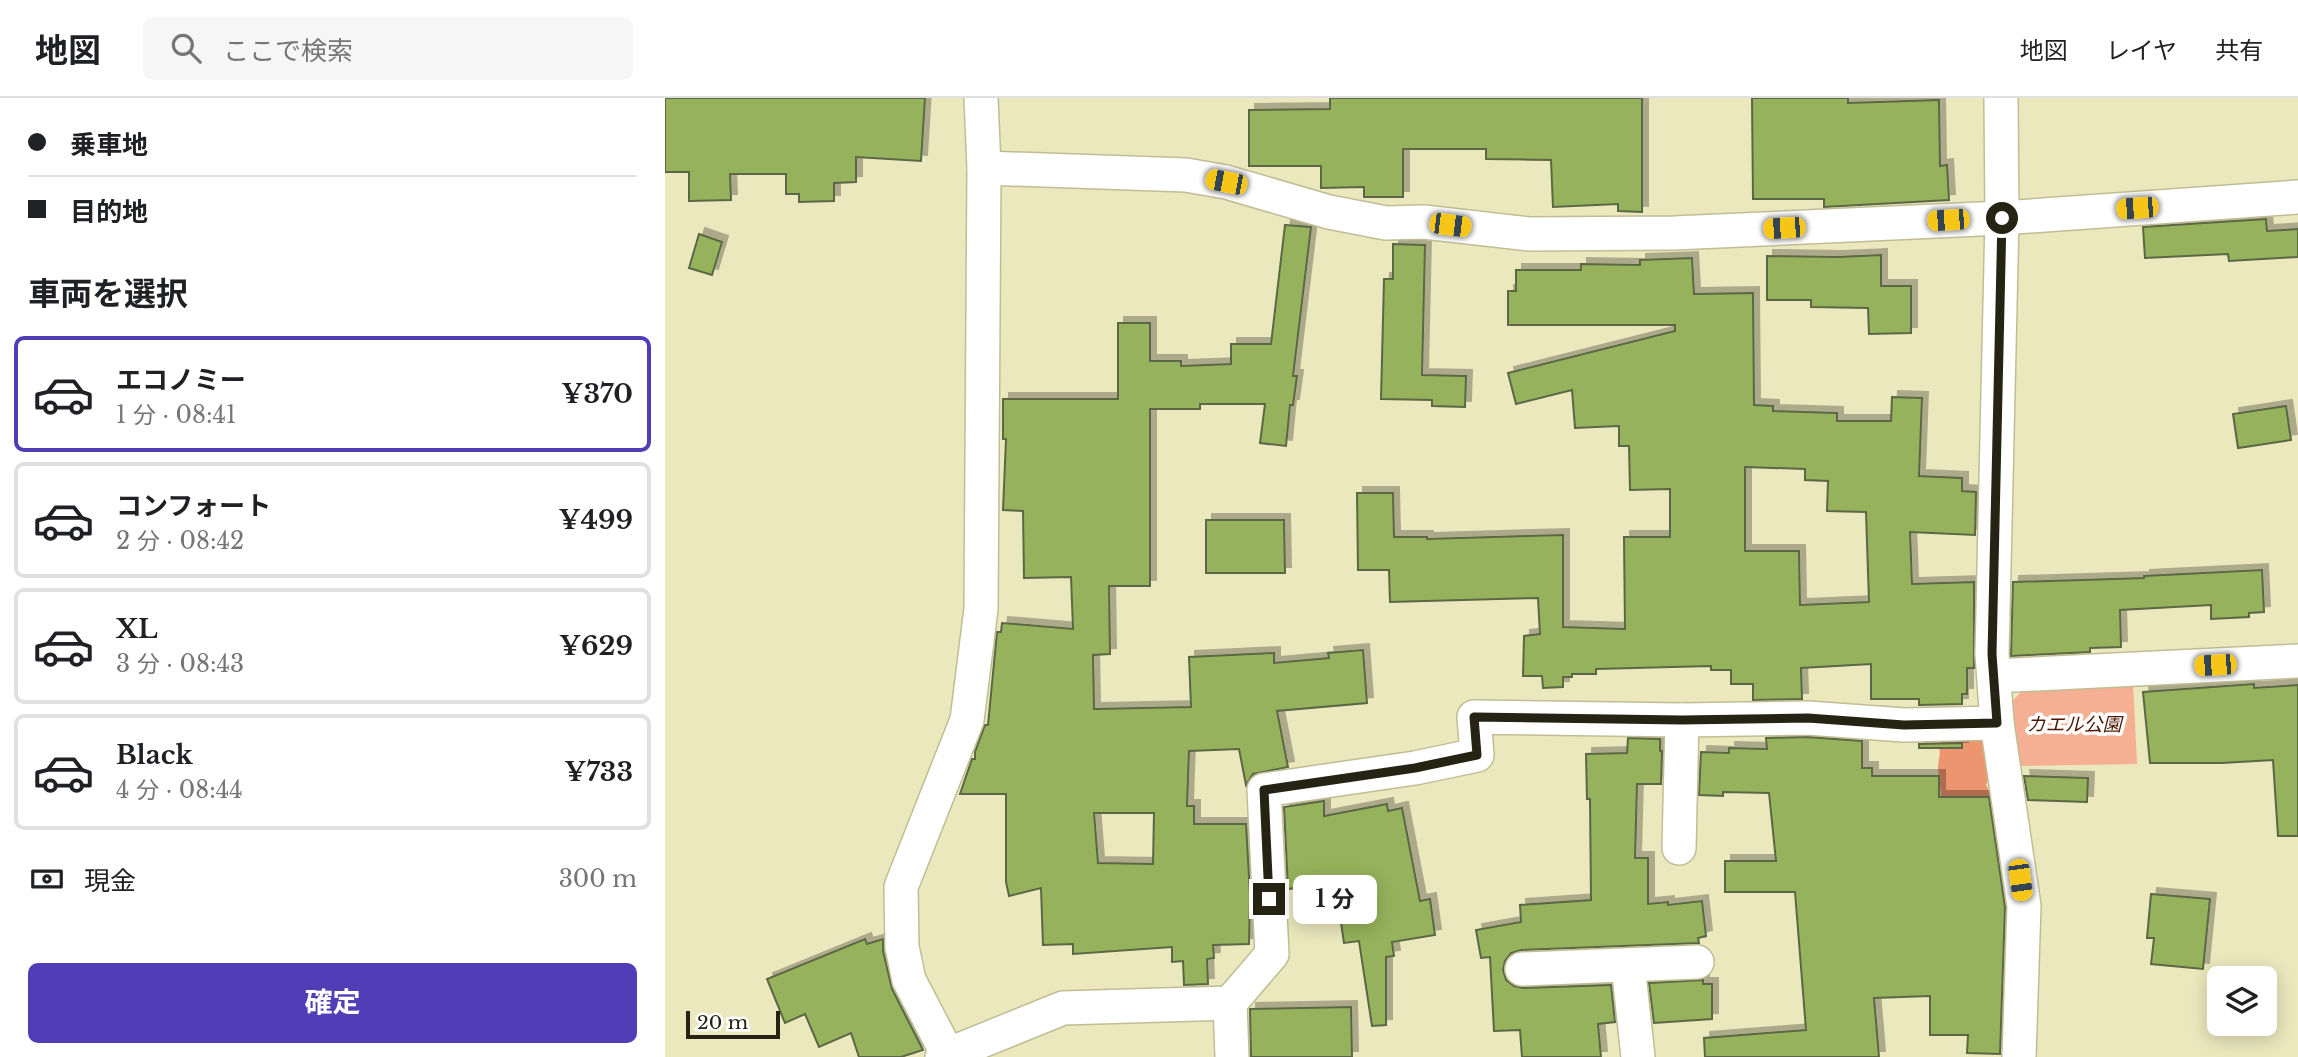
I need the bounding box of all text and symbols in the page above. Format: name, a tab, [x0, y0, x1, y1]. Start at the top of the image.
search box	[143, 17, 633, 80]
icon: search	[167, 29, 205, 67]
text: 地図	[35, 30, 101, 71]
text: ここで検索	[223, 35, 353, 67]
text: 地図	[2020, 36, 2068, 65]
text: レイヤ	[2106, 36, 2177, 65]
text: 共有	[2215, 36, 2263, 65]
text: 乗車地	[70, 129, 148, 161]
car	[1204, 168, 1249, 196]
text: 目的地	[70, 196, 148, 228]
car	[2116, 196, 2159, 220]
route start	[1986, 202, 2018, 234]
car	[1927, 208, 1970, 232]
car	[1428, 212, 1473, 238]
car	[1763, 216, 1806, 240]
text: 車両を選択	[28, 274, 188, 314]
icon: car	[32, 363, 95, 426]
text: エコノミー	[116, 364, 246, 396]
text: ¥370	[561, 378, 633, 410]
text: 1 分 · 08:41	[116, 401, 236, 429]
icon: car	[32, 489, 95, 552]
text: コンフォート	[116, 490, 271, 522]
text: ¥499	[559, 504, 633, 536]
text: 2 分 · 08:42	[116, 527, 244, 555]
text: XL	[116, 613, 158, 645]
icon: car	[32, 615, 95, 678]
text: ¥629	[559, 630, 633, 662]
text: 3 分 · 08:43	[116, 650, 244, 678]
car	[2194, 653, 2237, 677]
park label: カエル公園	[2026, 713, 2124, 736]
text: Black	[116, 739, 193, 771]
icon: car	[32, 741, 95, 804]
text: ¥733	[564, 756, 633, 788]
text: 4 分 · 08:44	[116, 776, 243, 804]
car	[2007, 858, 2034, 902]
icon: cash	[28, 860, 66, 898]
text: 現金	[84, 865, 136, 897]
text: 300 m	[559, 865, 637, 893]
callout: 1 分	[1293, 874, 1377, 924]
route end	[1253, 883, 1285, 915]
text: 1 分	[1315, 885, 1355, 913]
button: 確定	[28, 963, 637, 1043]
map controls	[2207, 966, 2277, 1036]
button: layers	[2207, 966, 2277, 1036]
scale bar	[686, 1008, 781, 1040]
text: 20 m	[697, 1011, 748, 1034]

